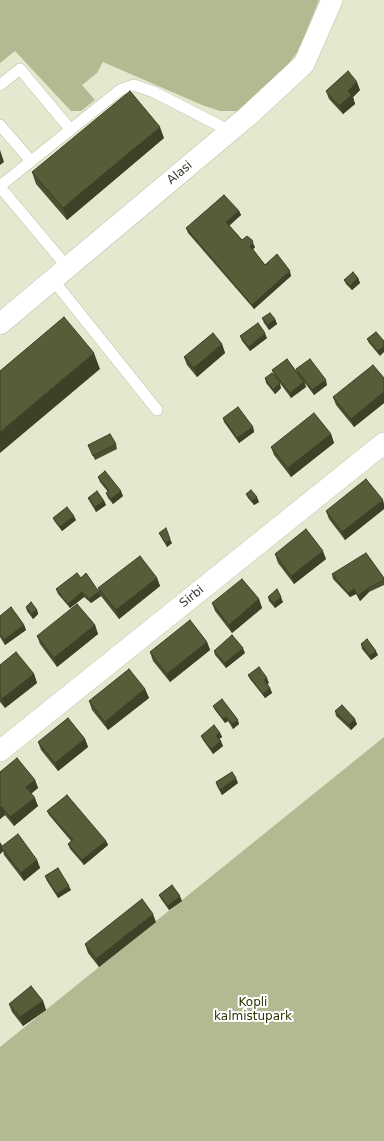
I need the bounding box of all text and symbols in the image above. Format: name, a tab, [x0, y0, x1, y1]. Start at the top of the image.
street label: Alasi	[164, 158, 196, 188]
street label: Sirbi	[177, 583, 207, 611]
park label: Kopli kalmistupark	[214, 996, 292, 1024]

